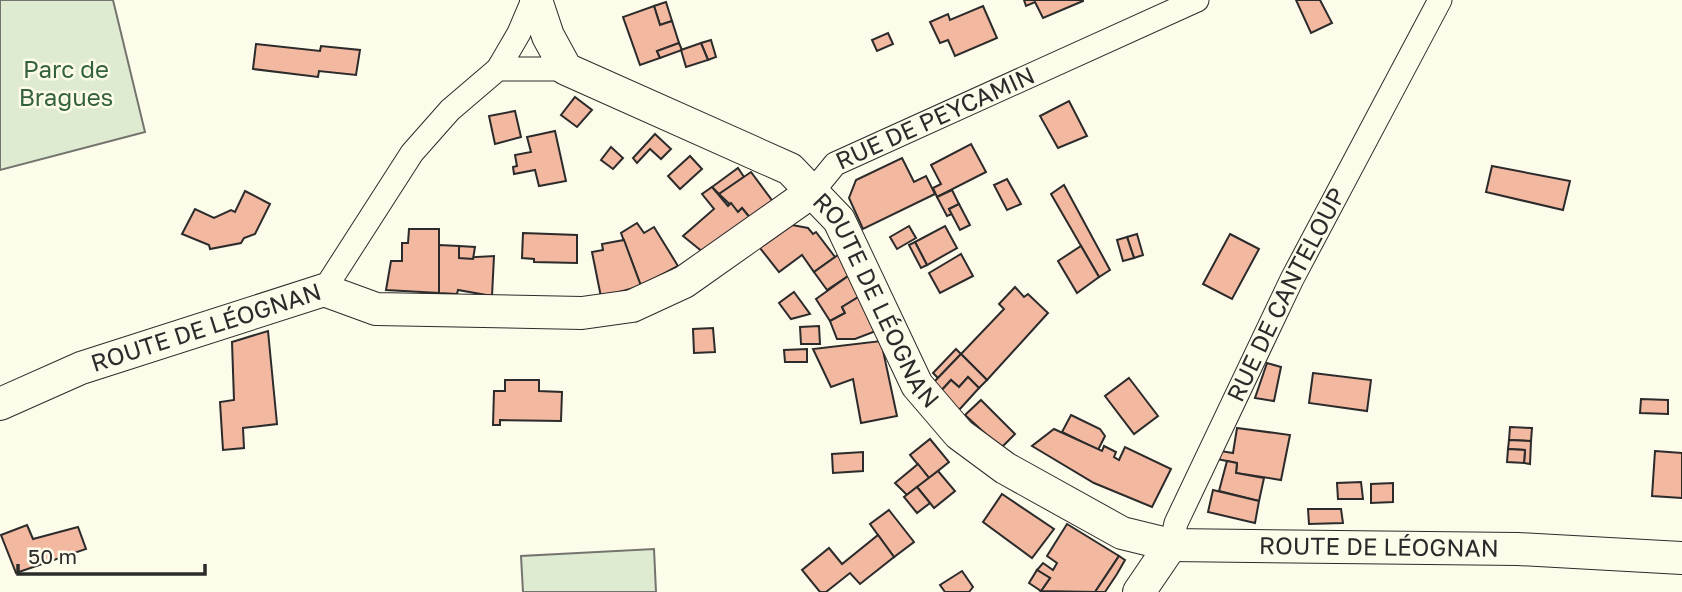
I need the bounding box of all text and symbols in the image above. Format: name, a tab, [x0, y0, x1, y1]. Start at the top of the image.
park label: Parc de Bragues	[19, 54, 113, 111]
street label: RUE DE PEYCAMIN	[831, 60, 1039, 175]
street label: RUE DE CANTELOUP	[1220, 182, 1351, 406]
street label: ROUTE DE LÉOGNAN	[808, 186, 946, 413]
street label: ROUTE DE LÉOGNAN	[87, 276, 324, 377]
street label: ROUTE DE LÉOGNAN	[1259, 530, 1499, 562]
scale bar	[18, 532, 205, 576]
text: 50 m	[28, 543, 77, 569]

